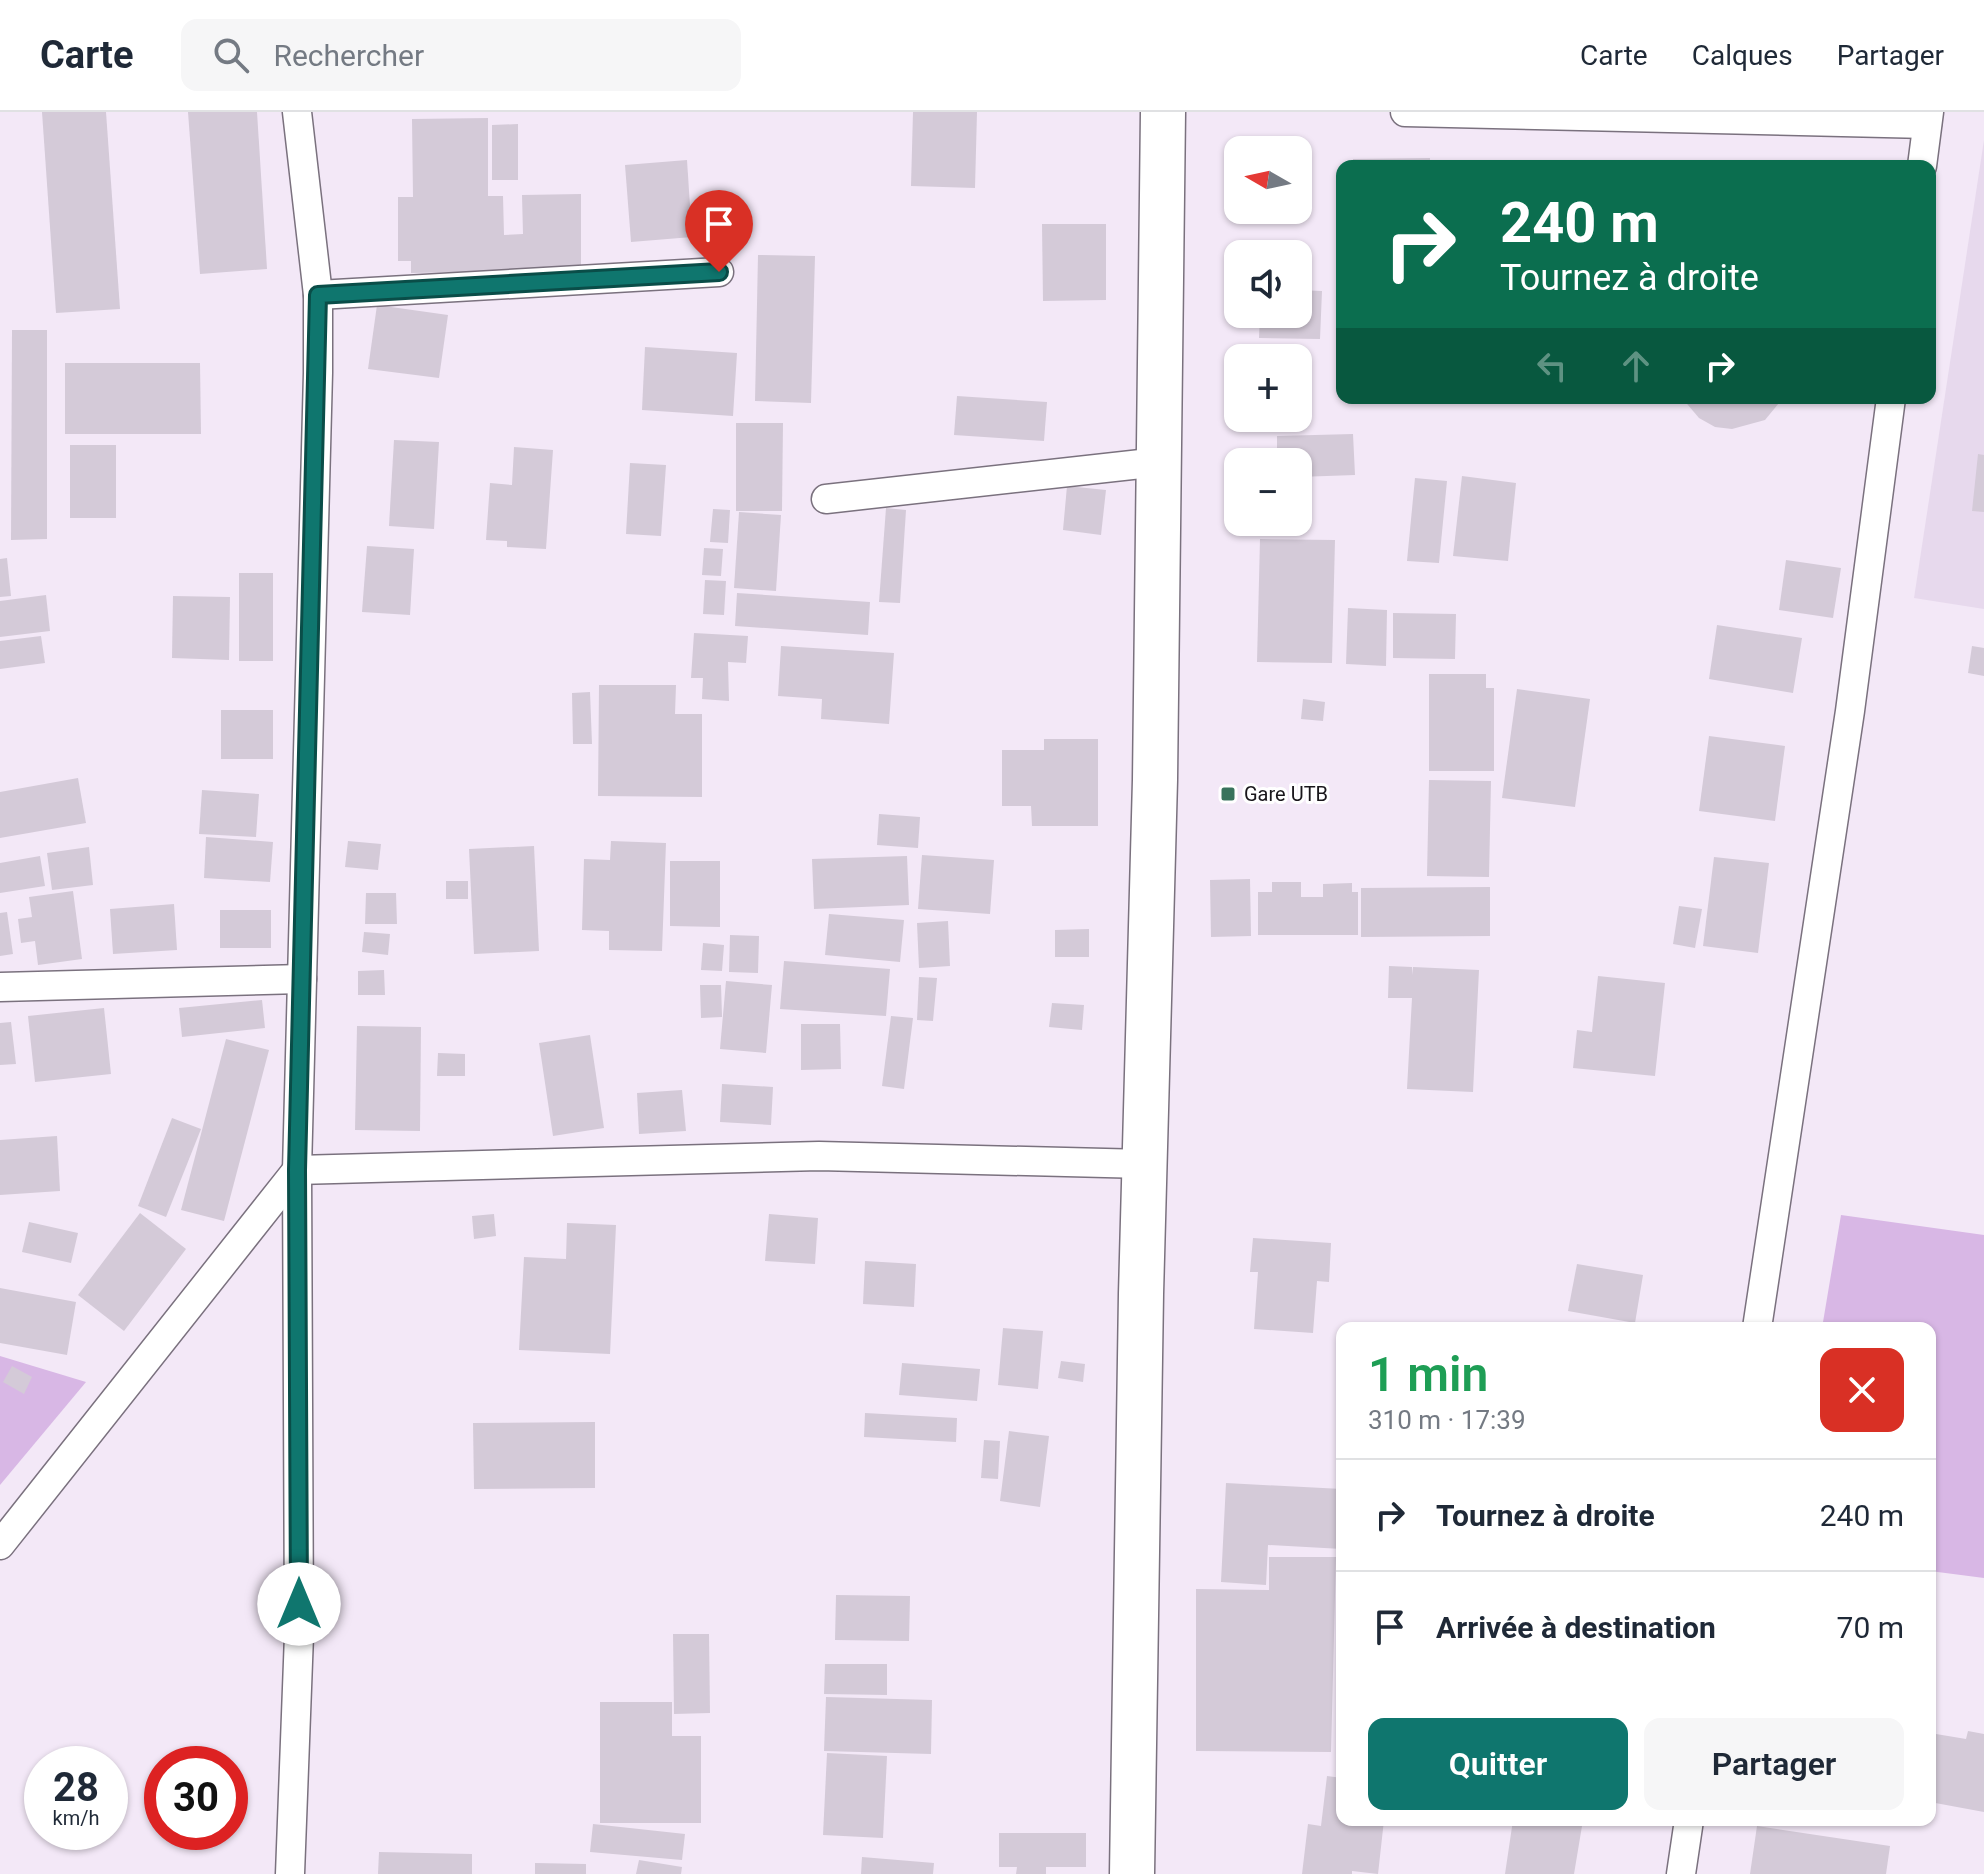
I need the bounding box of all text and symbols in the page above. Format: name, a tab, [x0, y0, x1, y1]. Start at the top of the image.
search box	[181, 19, 741, 91]
text: Carte	[40, 33, 133, 77]
icon: search	[209, 33, 253, 77]
text: Rechercher	[273, 38, 424, 73]
text: Carte	[1580, 39, 1648, 72]
text: Calques	[1692, 39, 1793, 72]
text: Partager	[1837, 39, 1944, 72]
north arrow	[1224, 136, 1312, 224]
map controls	[1224, 136, 1312, 536]
pin	[685, 190, 753, 272]
text: 240 m	[1500, 190, 1659, 256]
icon: right	[1368, 192, 1472, 296]
icon: arrive	[697, 202, 741, 246]
button: sound	[1224, 240, 1312, 328]
text: Tournez à droite	[1500, 257, 1759, 299]
button: +	[1224, 344, 1312, 432]
icon: left	[1530, 344, 1574, 388]
icon: ahead	[1614, 344, 1658, 388]
icon: right	[1698, 344, 1742, 388]
button: −	[1224, 448, 1312, 536]
place label: Gare UTB	[1244, 782, 1328, 806]
marker: Gare UTB	[1219, 785, 1237, 803]
text: 1 min	[1368, 1346, 1488, 1403]
button: close	[1820, 1348, 1904, 1432]
text: 310 m · 17:39	[1368, 1405, 1526, 1435]
icon: right	[1368, 1493, 1412, 1537]
text: Tournez à droite	[1436, 1498, 1655, 1533]
text: 240 m	[1820, 1498, 1904, 1533]
position arrow	[257, 1562, 341, 1646]
icon: arrive	[1368, 1605, 1412, 1649]
text: Arrivée à destination	[1436, 1610, 1716, 1645]
text: 70 m	[1837, 1610, 1904, 1645]
button: Quitter	[1368, 1718, 1628, 1810]
button: Partager	[1644, 1718, 1904, 1810]
speed limit sign: 30	[144, 1746, 248, 1850]
text: 28	[53, 1764, 99, 1811]
text: km/h	[53, 1806, 99, 1830]

